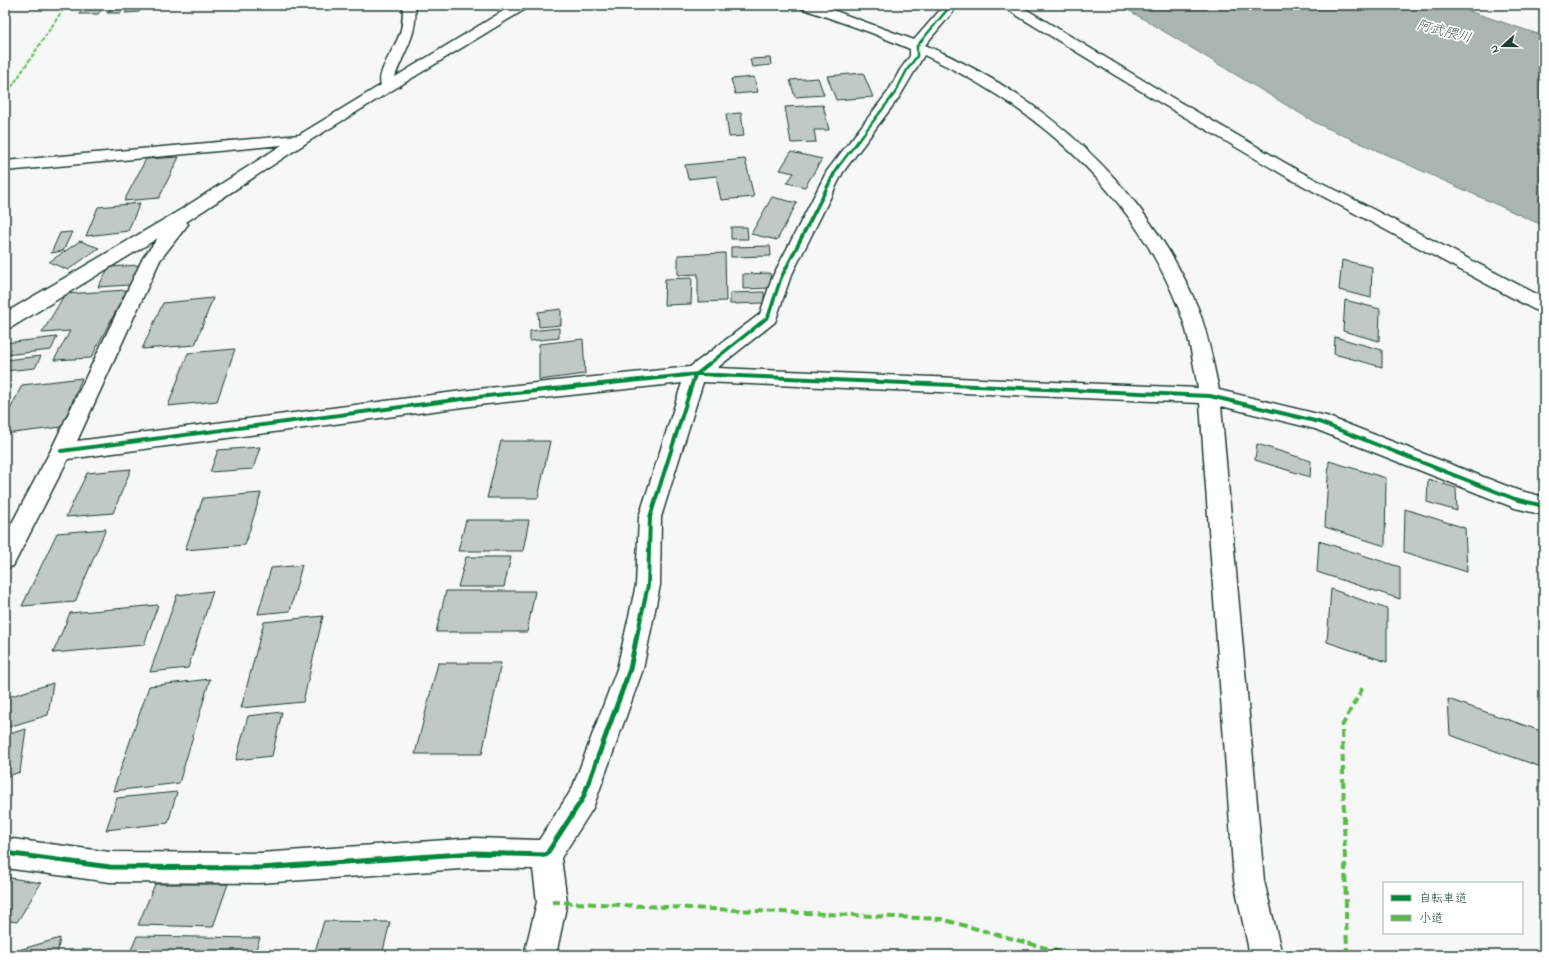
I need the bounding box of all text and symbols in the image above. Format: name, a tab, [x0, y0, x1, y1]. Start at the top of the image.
water label: 阿武隈川	[1414, 15, 1474, 49]
north arrow	[1483, 26, 1523, 66]
text: N	[1486, 43, 1503, 56]
legend	[1383, 882, 1523, 934]
text: 自転車道	[1419, 890, 1467, 908]
text: 小道	[1419, 910, 1443, 928]

